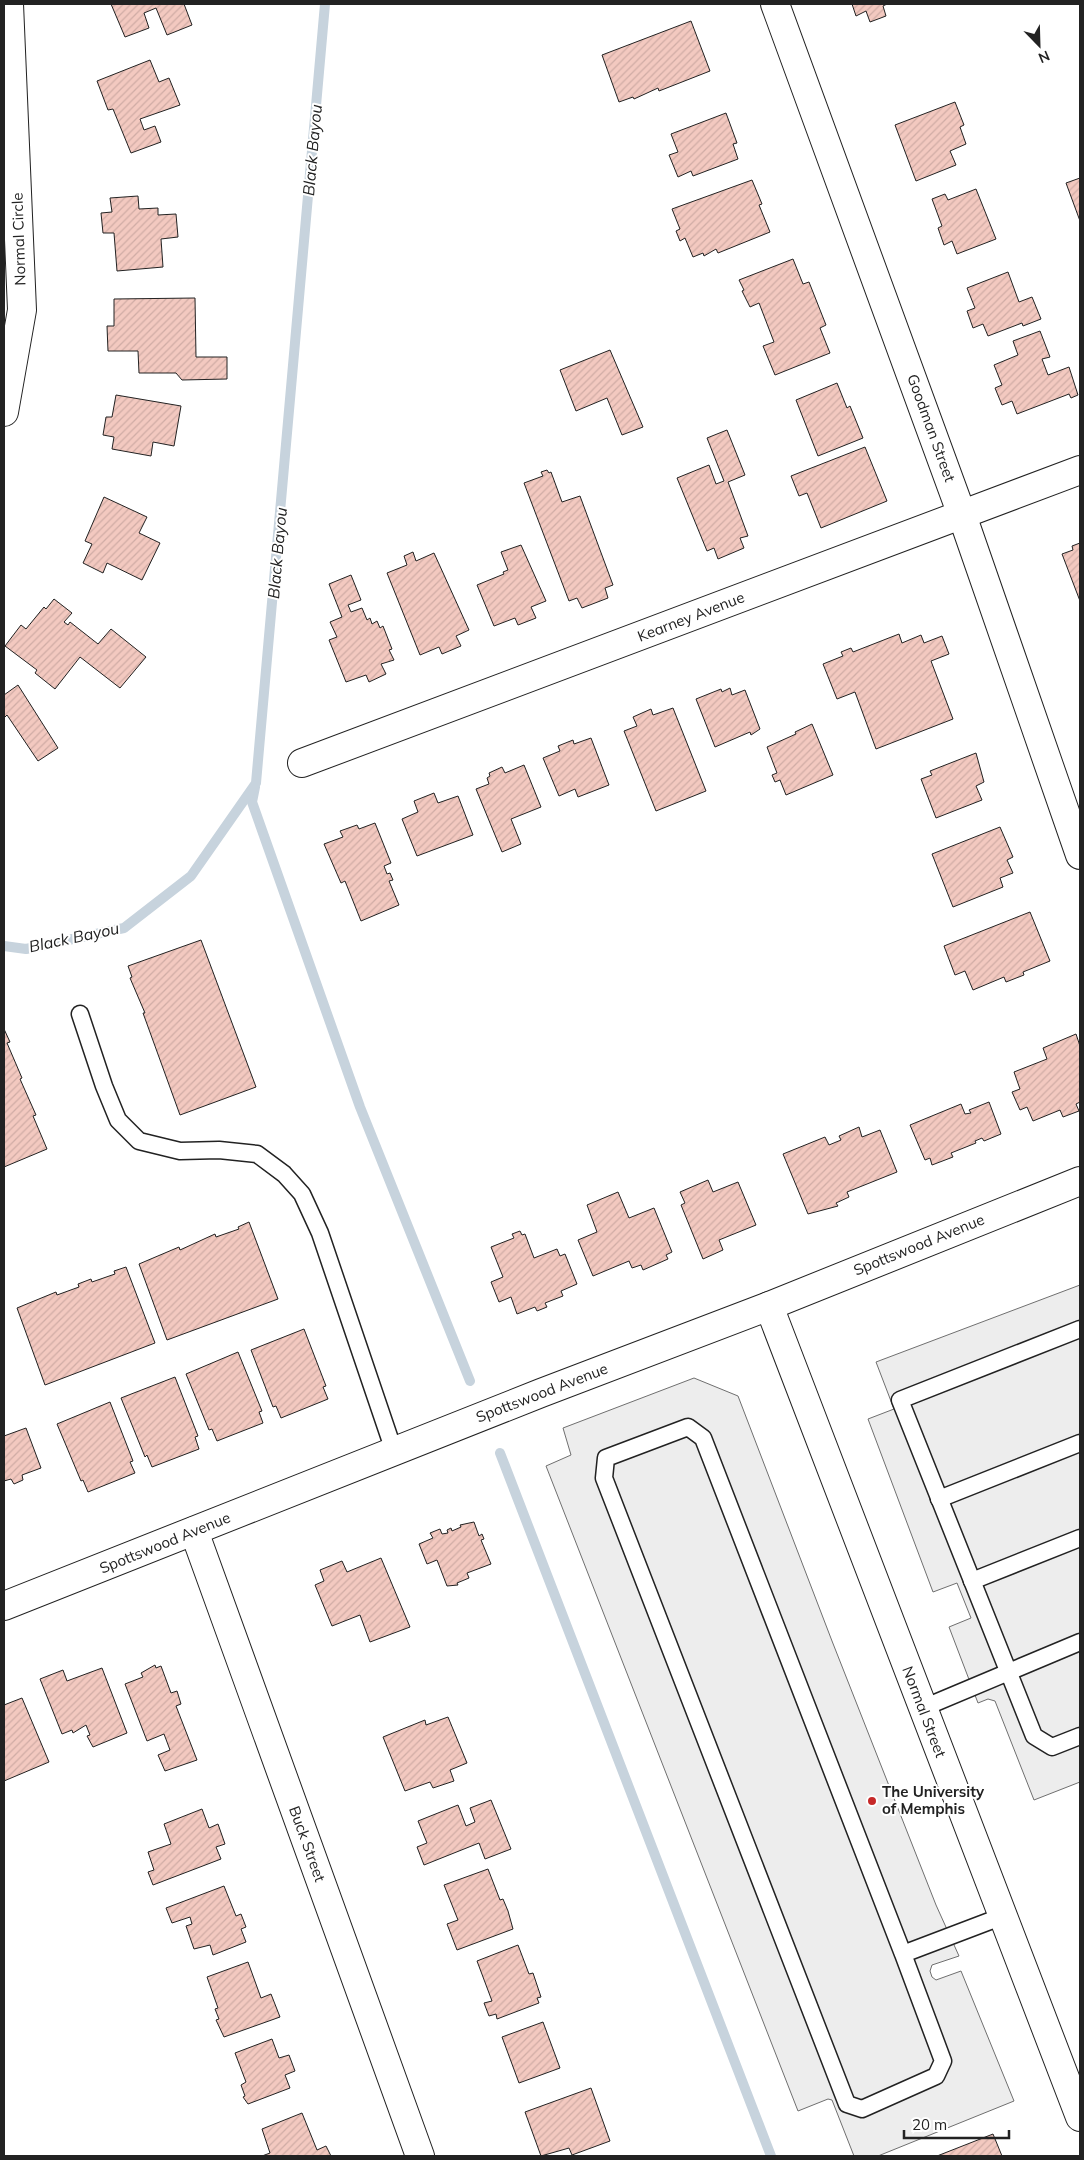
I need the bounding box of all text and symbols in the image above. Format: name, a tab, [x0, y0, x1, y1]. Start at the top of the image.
north arrow	[1014, 20, 1064, 70]
text: N	[1036, 47, 1052, 67]
water label: Black Bayou	[298, 103, 326, 197]
street label: Normal Circle	[7, 192, 30, 286]
street label: Goodman Street	[903, 371, 960, 484]
water label: Black Bayou	[263, 506, 291, 600]
street label: Kearney Avenue	[635, 587, 747, 646]
water label: Black Bayou	[27, 918, 121, 956]
street label: Spottswood Avenue	[851, 1210, 987, 1280]
street label: Spottswood Avenue	[473, 1359, 610, 1426]
street label: Spottswood Avenue	[97, 1508, 233, 1578]
street label: Normal Street	[898, 1663, 951, 1760]
place label: The University of Memphis	[882, 1782, 985, 1818]
marker: The University of Memphis	[866, 1795, 878, 1807]
street label: Buck Street	[285, 1803, 330, 1884]
scale bar	[904, 2108, 1009, 2140]
text: 20 m	[912, 2115, 947, 2134]

